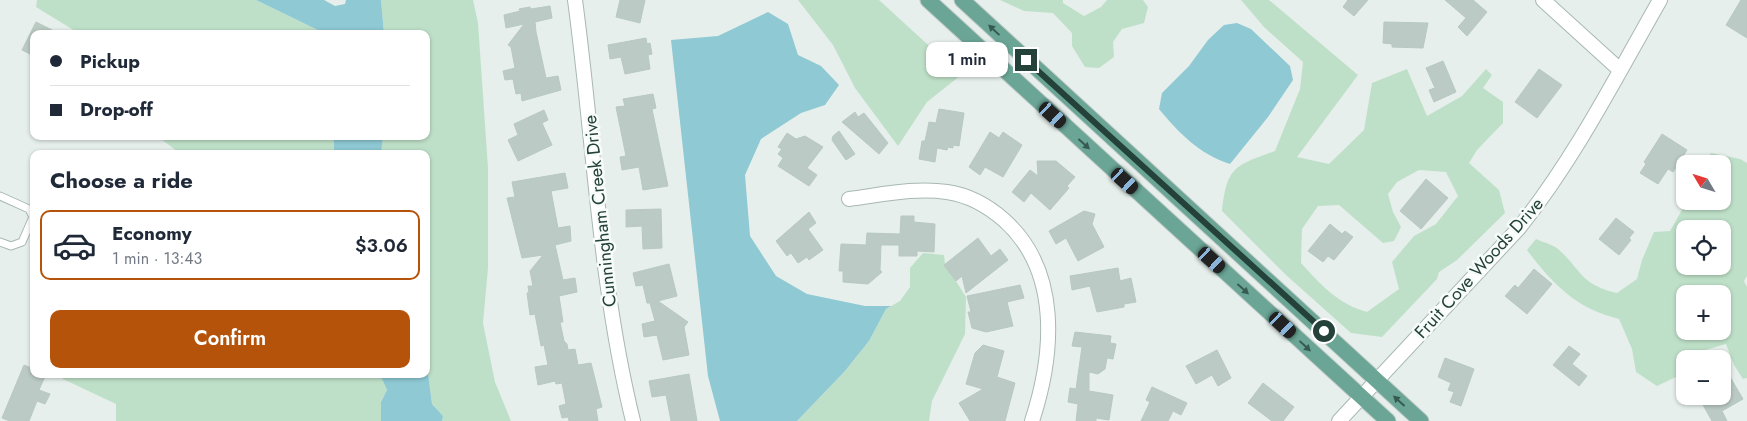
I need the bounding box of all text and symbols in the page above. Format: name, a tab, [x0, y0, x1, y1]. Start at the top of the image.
one-way arrow	[988, 24, 1000, 36]
callout: 1 min	[926, 42, 1008, 78]
text: Pickup	[80, 48, 140, 75]
text: 1 min	[948, 48, 986, 71]
route end	[1015, 49, 1037, 71]
text: Drop-off	[80, 96, 153, 123]
car	[1036, 99, 1069, 131]
street label: Cunningham Creek Drive	[577, 114, 623, 308]
one-way arrow	[1078, 138, 1090, 150]
north arrow	[1676, 155, 1731, 210]
map controls	[1676, 155, 1731, 405]
text: Choose a ride	[50, 164, 193, 196]
car	[1108, 165, 1141, 197]
street label: Fruit Cove Woods Drive	[1409, 192, 1549, 344]
text: Economy	[112, 220, 192, 247]
button: locate	[1676, 220, 1731, 275]
icon: car	[52, 223, 97, 268]
text: $3.06	[355, 232, 408, 259]
car	[1195, 244, 1228, 276]
text: 1 min · 13:43	[112, 247, 202, 270]
one-way arrow	[1237, 283, 1249, 295]
button: +	[1676, 285, 1731, 340]
car	[1266, 309, 1299, 341]
button: Confirm	[50, 310, 410, 368]
route start	[1313, 320, 1335, 342]
one-way arrow	[1299, 340, 1311, 352]
button: −	[1676, 350, 1731, 405]
one-way arrow	[1394, 395, 1406, 407]

